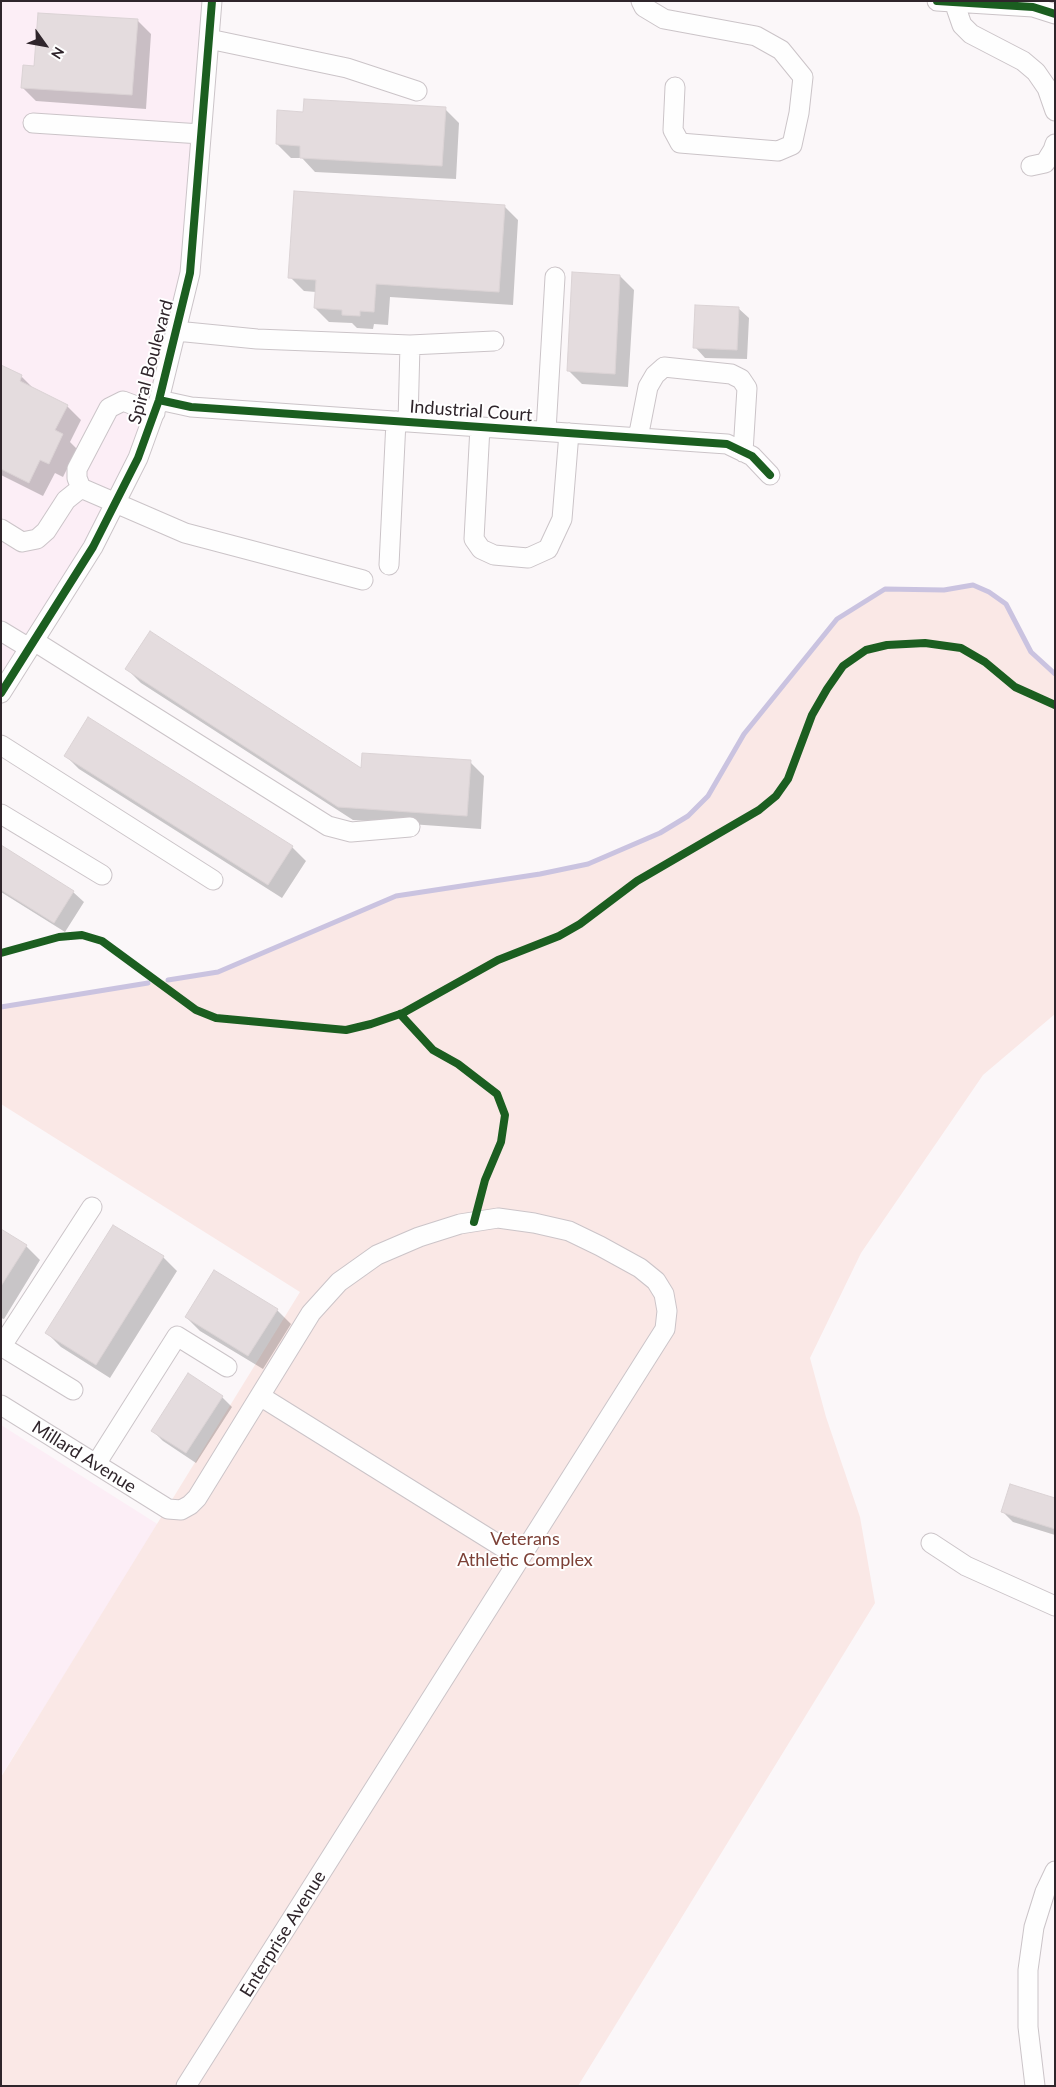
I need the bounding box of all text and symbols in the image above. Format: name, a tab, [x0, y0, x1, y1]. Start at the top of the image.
north arrow	[20, 20, 70, 70]
text: N	[48, 44, 68, 62]
street label: Spiral Boulevard	[124, 297, 178, 427]
street label: Industrial Court	[409, 396, 533, 426]
street label: Millard Avenue	[28, 1416, 140, 1498]
park label: Veterans Athletic Complex	[457, 1528, 593, 1570]
street label: Enterprise Avenue	[235, 1867, 331, 2001]

